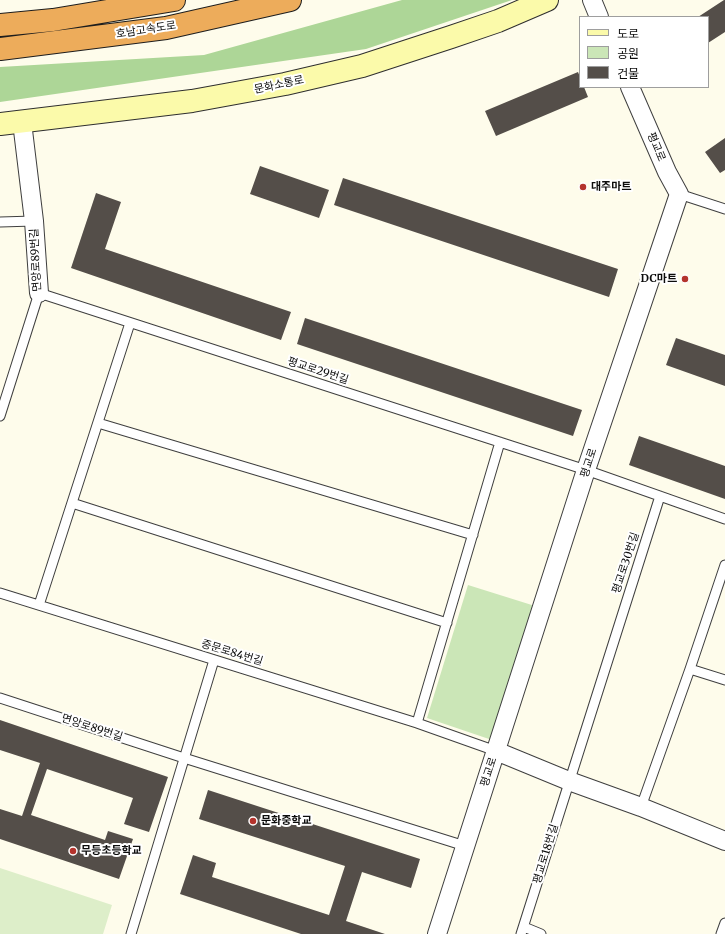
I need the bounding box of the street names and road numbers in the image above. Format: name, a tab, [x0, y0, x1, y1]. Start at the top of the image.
street label: 호남고속도로	[115, 19, 177, 41]
street label: 문화소통로	[253, 73, 305, 97]
street label: 평교로	[644, 130, 668, 164]
street label: 면앙로89번길	[28, 228, 44, 292]
street label: 평교로29번길	[286, 355, 350, 387]
street label: 평교로	[578, 447, 600, 479]
street label: 평교로30번길	[610, 531, 642, 595]
street label: 중문로84번길	[200, 637, 264, 669]
street label: 면앙로89번길	[60, 712, 124, 744]
street label: 평교로	[478, 756, 500, 788]
street label: 평교로18번길	[531, 823, 561, 885]

